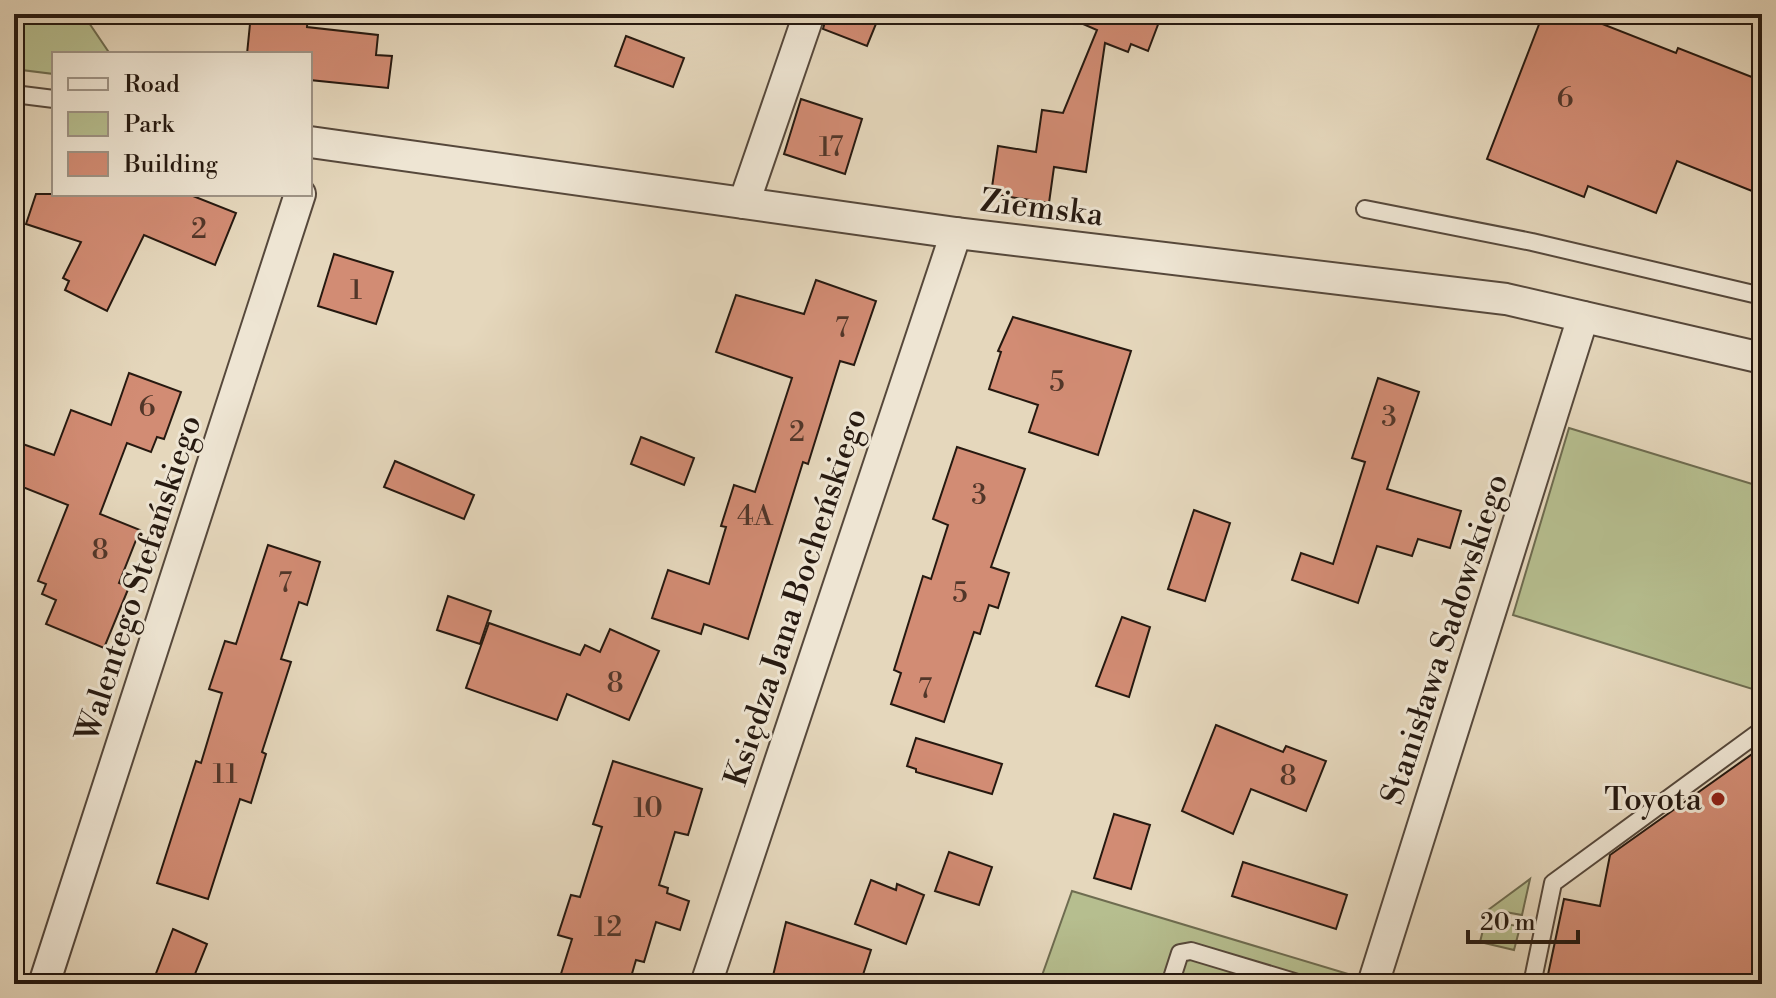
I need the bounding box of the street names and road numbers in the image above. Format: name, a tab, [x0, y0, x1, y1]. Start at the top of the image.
street label: Ziemska	[978, 181, 1106, 235]
street label: Księdza Jana Bocheńskiego	[716, 403, 876, 791]
street label: Walentego Stefańskiego	[67, 410, 211, 747]
street label: Stanisława Sadowskiego	[1373, 469, 1517, 810]

